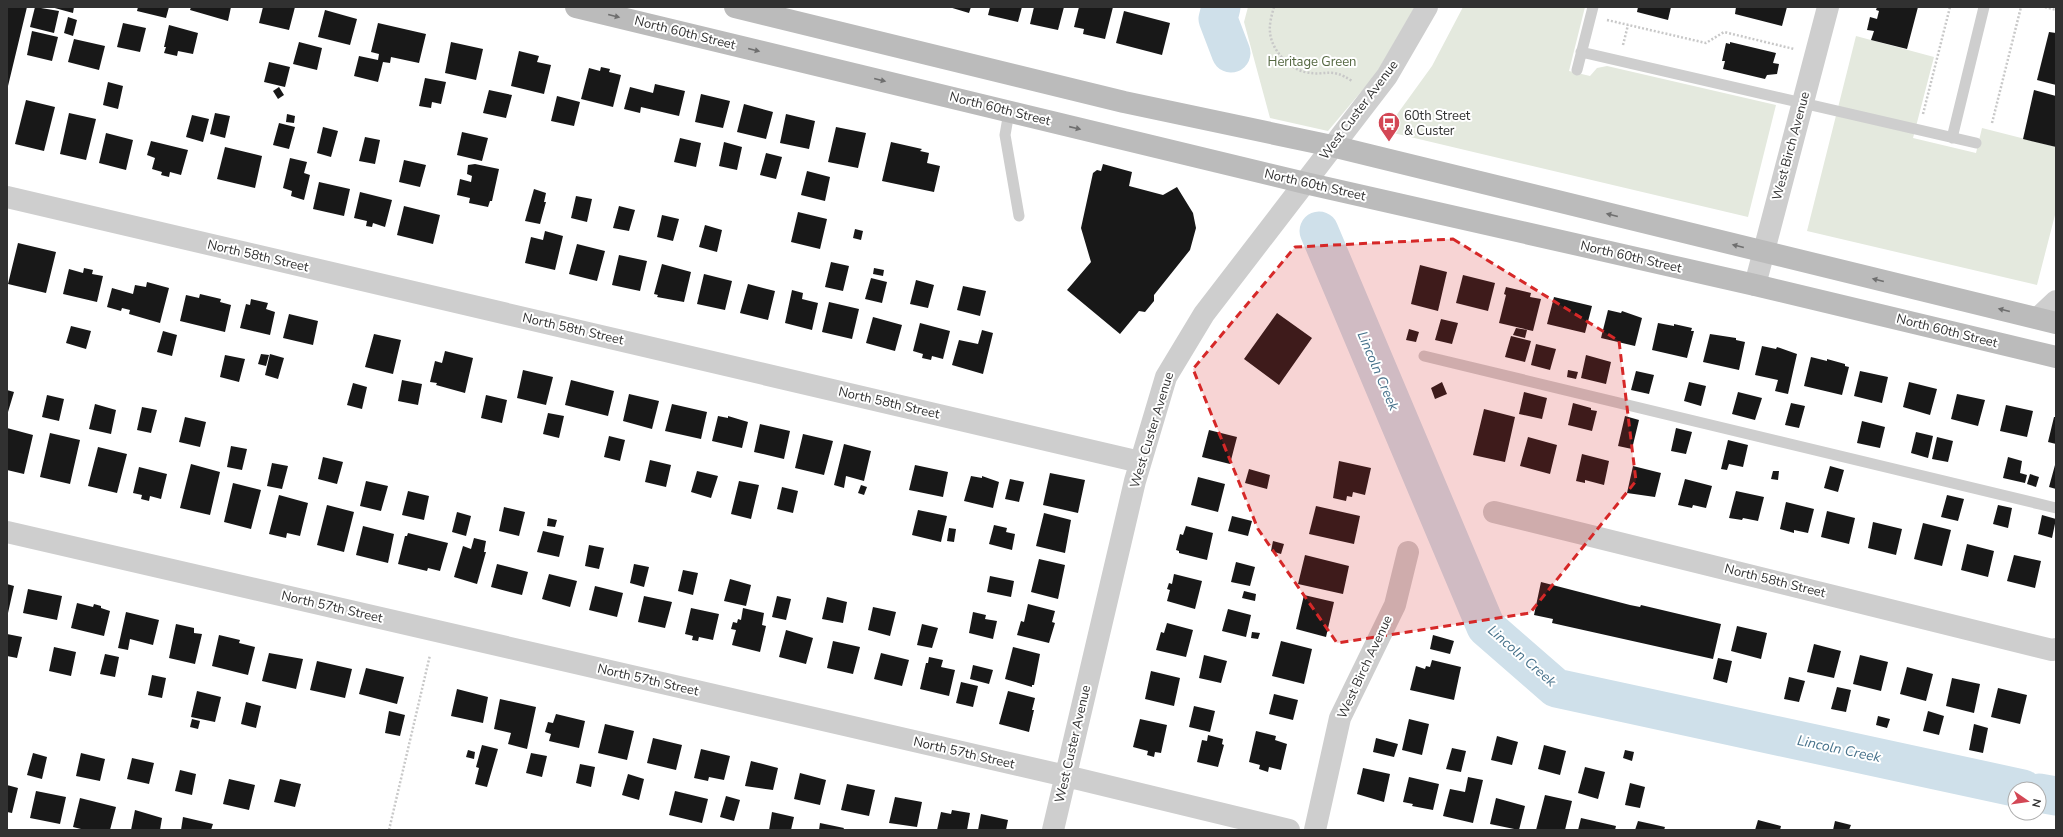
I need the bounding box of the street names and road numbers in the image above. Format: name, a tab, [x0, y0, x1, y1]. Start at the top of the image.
street label: North 60th Street	[633, 12, 738, 54]
street label: West Custer Avenue	[1316, 56, 1402, 163]
street label: North 60th Street	[948, 88, 1053, 130]
street label: West Birch Avenue	[1768, 90, 1814, 202]
street label: North 60th Street	[1263, 165, 1368, 206]
street label: North 58th Street	[206, 236, 311, 277]
street label: North 60th Street	[1579, 237, 1684, 278]
street label: North 58th Street	[521, 309, 626, 350]
street label: North 60th Street	[1895, 310, 2000, 352]
street label: West Custer Avenue	[1126, 370, 1178, 490]
street label: North 58th Street	[837, 383, 942, 424]
street label: North 58th Street	[1723, 560, 1828, 602]
street label: North 57th Street	[280, 587, 385, 628]
street label: West Birch Avenue	[1333, 612, 1397, 722]
street label: North 57th Street	[596, 660, 701, 701]
street label: West Custer Avenue	[1051, 683, 1095, 805]
street label: North 57th Street	[912, 733, 1017, 774]

